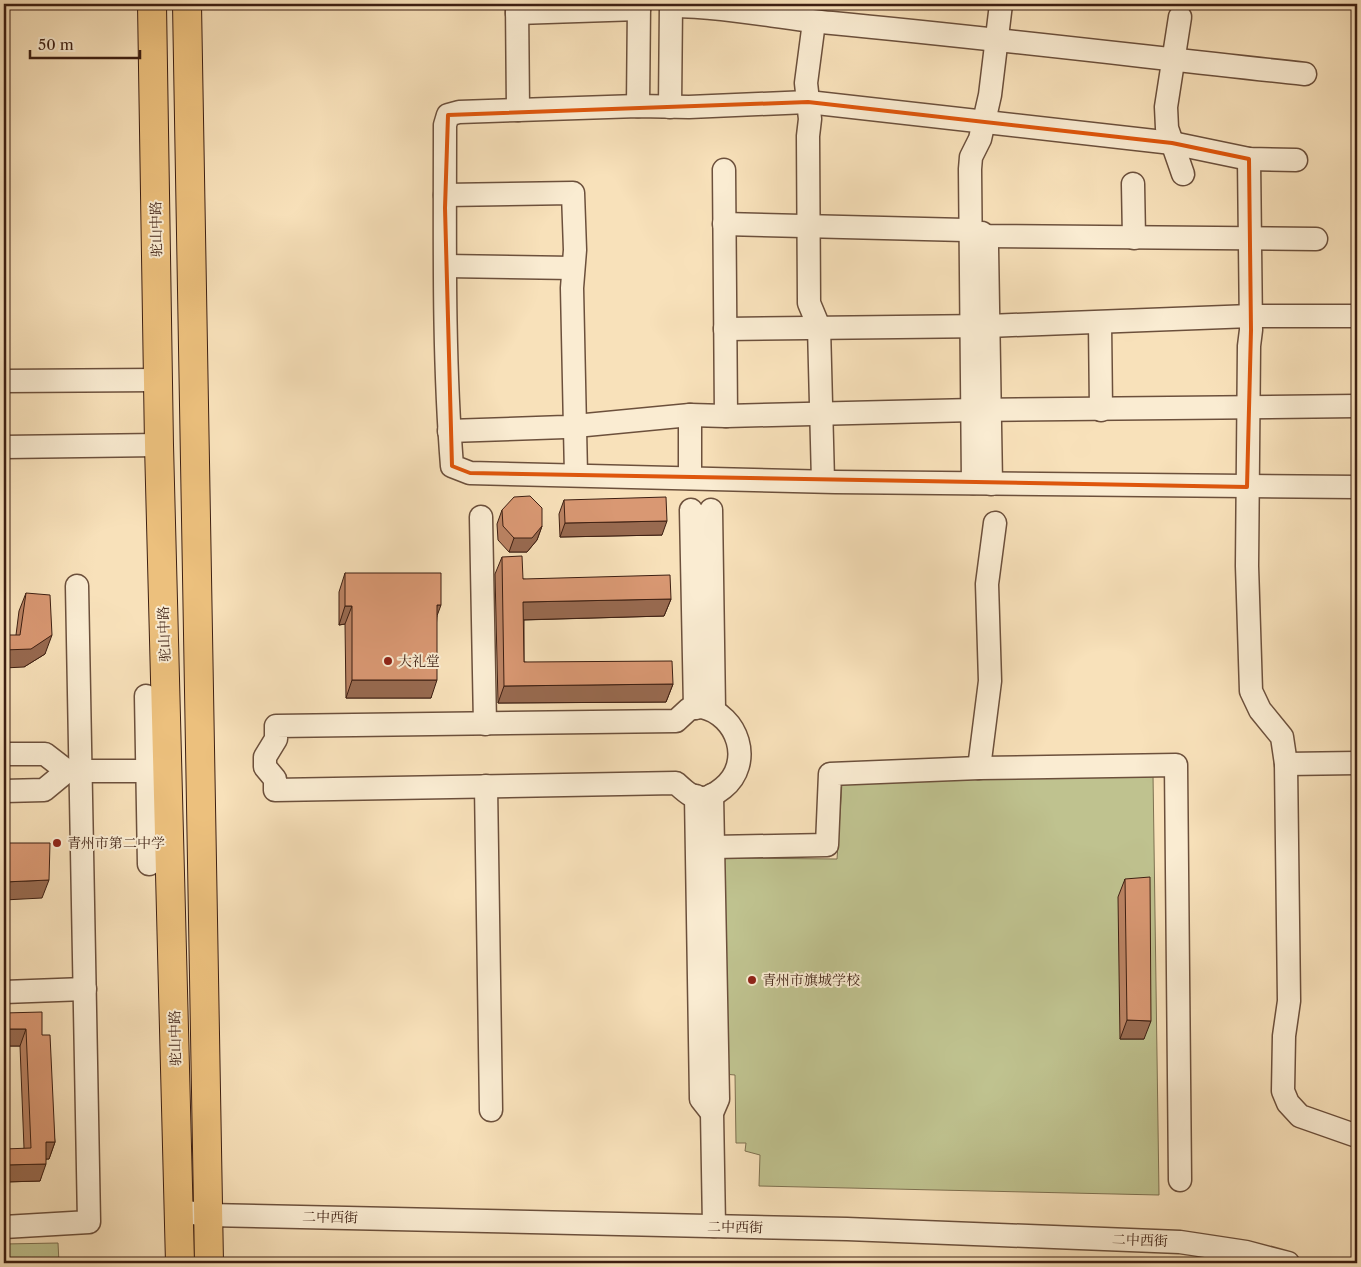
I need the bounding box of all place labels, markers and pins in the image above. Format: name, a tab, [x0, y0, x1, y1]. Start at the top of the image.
place label: 大礼堂	[398, 652, 440, 670]
marker: 大礼堂	[382, 655, 394, 667]
place label: 青州市第二中学	[67, 834, 165, 852]
marker: 青州市第二中学	[51, 837, 63, 849]
place label: 青州市旗城学校	[762, 971, 860, 989]
marker: 青州市旗城学校	[746, 974, 758, 986]

